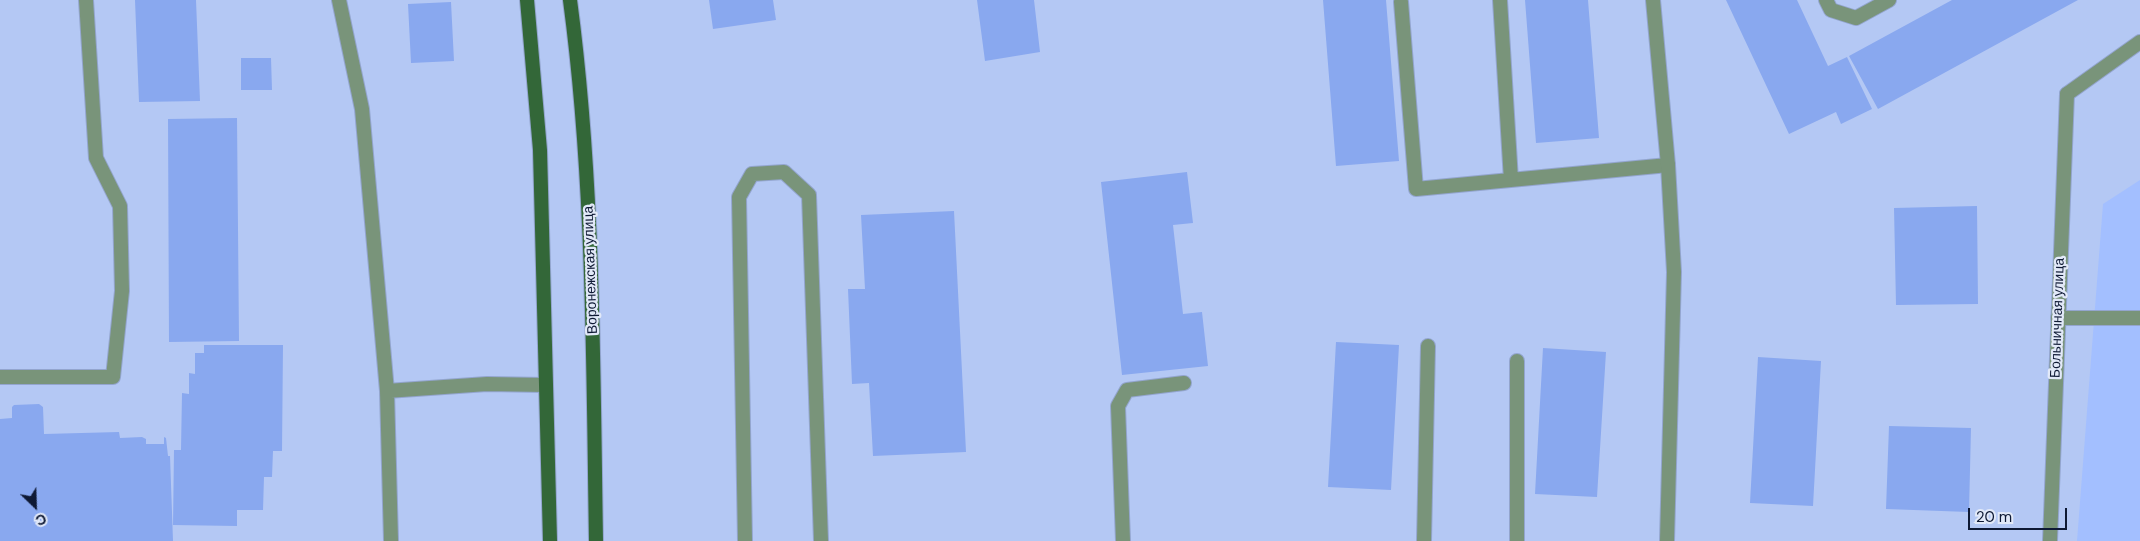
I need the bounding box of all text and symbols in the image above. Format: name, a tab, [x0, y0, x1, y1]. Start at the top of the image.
street label: Воронежская улица	[580, 206, 602, 334]
street label: Больничная улица	[2048, 258, 2068, 378]
north arrow	[10, 481, 60, 531]
scale bar	[1970, 498, 2069, 530]
text: 20 m	[1976, 507, 2012, 527]
text: С	[33, 509, 49, 530]

